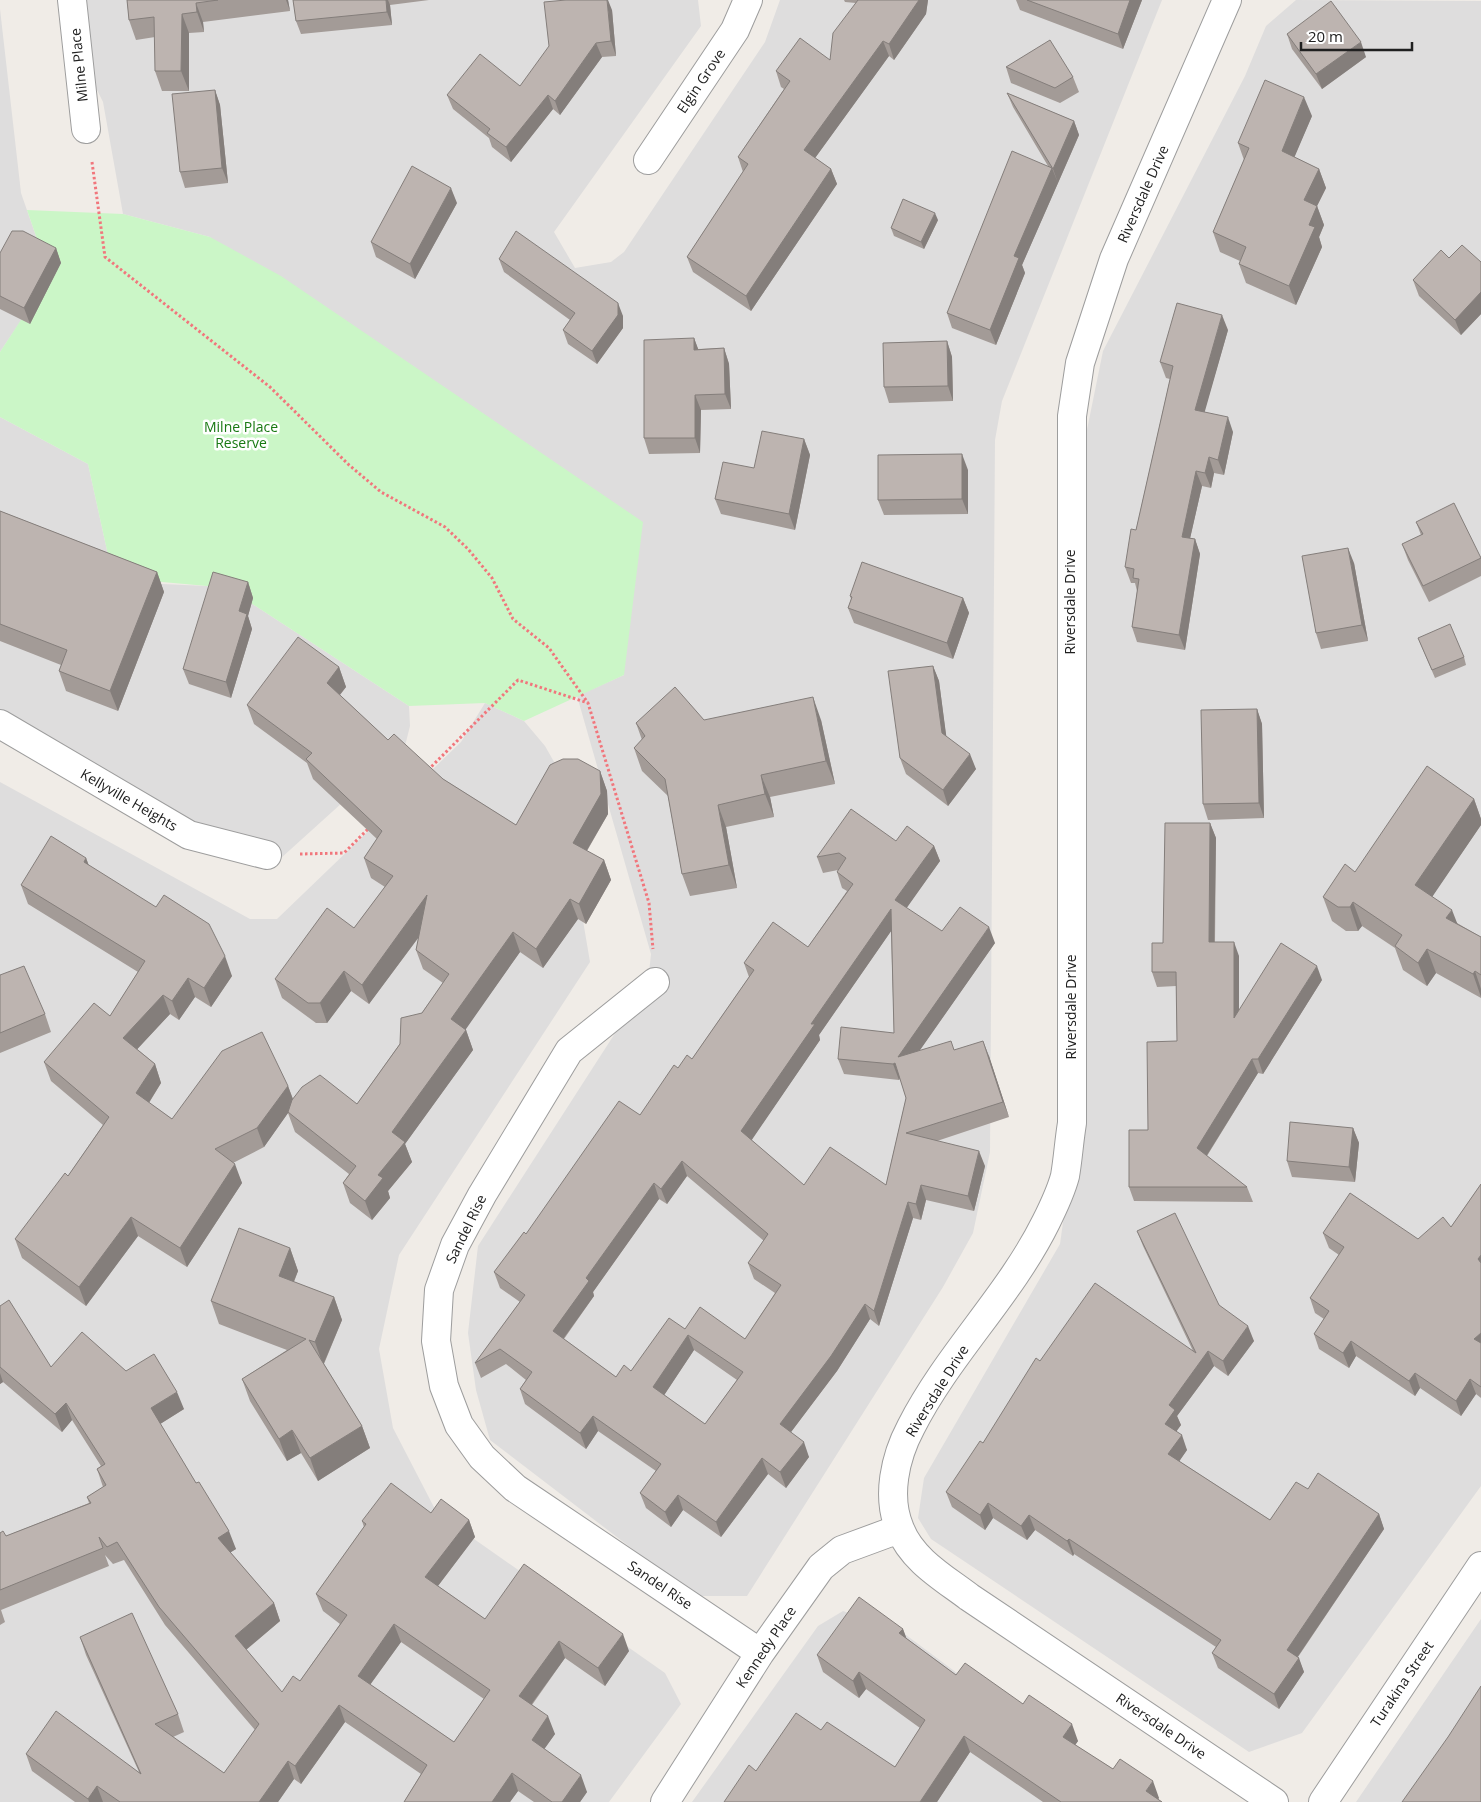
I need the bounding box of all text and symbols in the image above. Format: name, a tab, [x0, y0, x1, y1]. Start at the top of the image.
scale bar	[1301, 20, 1412, 52]
text: 20 m	[1308, 26, 1343, 46]
street label: Milne Place	[65, 27, 92, 103]
street label: Elgin Grove	[672, 45, 729, 117]
street label: Riversdale Drive	[1112, 142, 1173, 246]
park label: Milne Place Reserve	[204, 417, 278, 452]
street label: Riversdale Drive	[1060, 549, 1079, 655]
street label: Kellyville Heights	[77, 764, 182, 835]
street label: Riversdale Drive	[1061, 954, 1080, 1060]
street label: Sandel Rise	[441, 1191, 490, 1266]
street label: Riversdale Drive	[901, 1341, 973, 1440]
street label: Sandel Rise	[624, 1556, 697, 1613]
street label: Kennedy Place	[731, 1602, 800, 1691]
street label: Turakina Street	[1366, 1637, 1437, 1730]
street label: Riversdale Drive	[1112, 1688, 1210, 1763]

